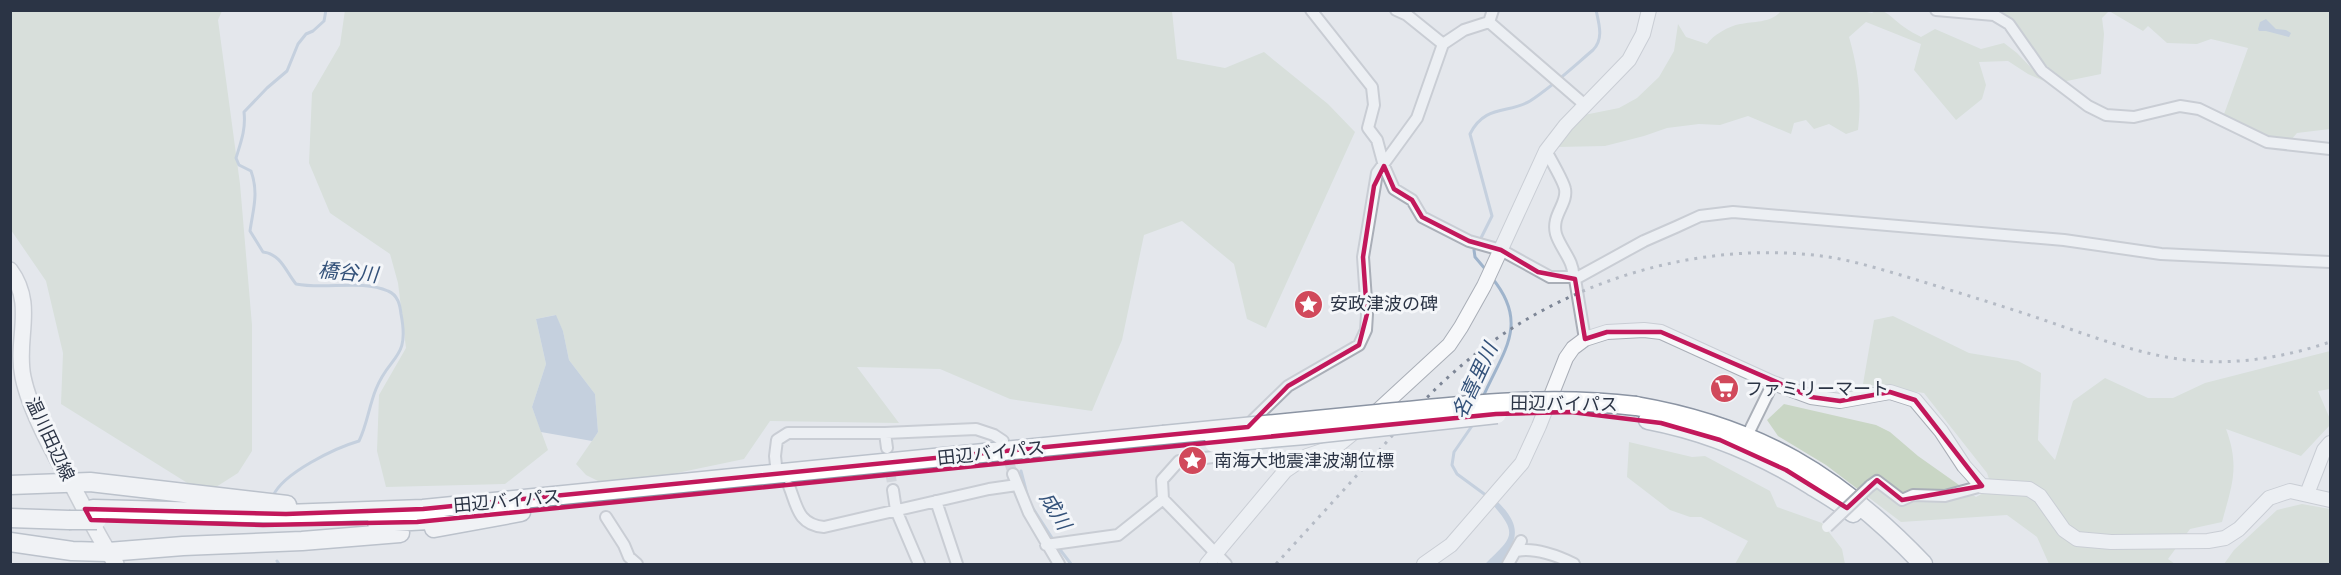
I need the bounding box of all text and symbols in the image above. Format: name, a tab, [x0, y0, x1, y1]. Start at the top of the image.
water label: 橋谷川	[317, 256, 381, 290]
place icon: 安政津波の碑	[1293, 288, 1325, 320]
place label: 安政津波の碑	[1330, 291, 1438, 317]
water label: 名喜里川	[1445, 337, 1506, 423]
supermarket icon: ファミリーマート	[1708, 373, 1740, 405]
place label: ファミリーマート	[1745, 376, 1889, 402]
street label: 田辺バイパス	[1510, 390, 1618, 418]
street label: 温川田辺線	[19, 393, 81, 485]
street label: 田辺バイパス	[936, 434, 1046, 472]
place icon: 南海大地震津波潮位標	[1177, 445, 1209, 477]
place label: 南海大地震津波潮位標	[1214, 448, 1394, 474]
street label: 田辺バイパス	[452, 483, 562, 519]
water label: 成川	[1032, 486, 1079, 537]

